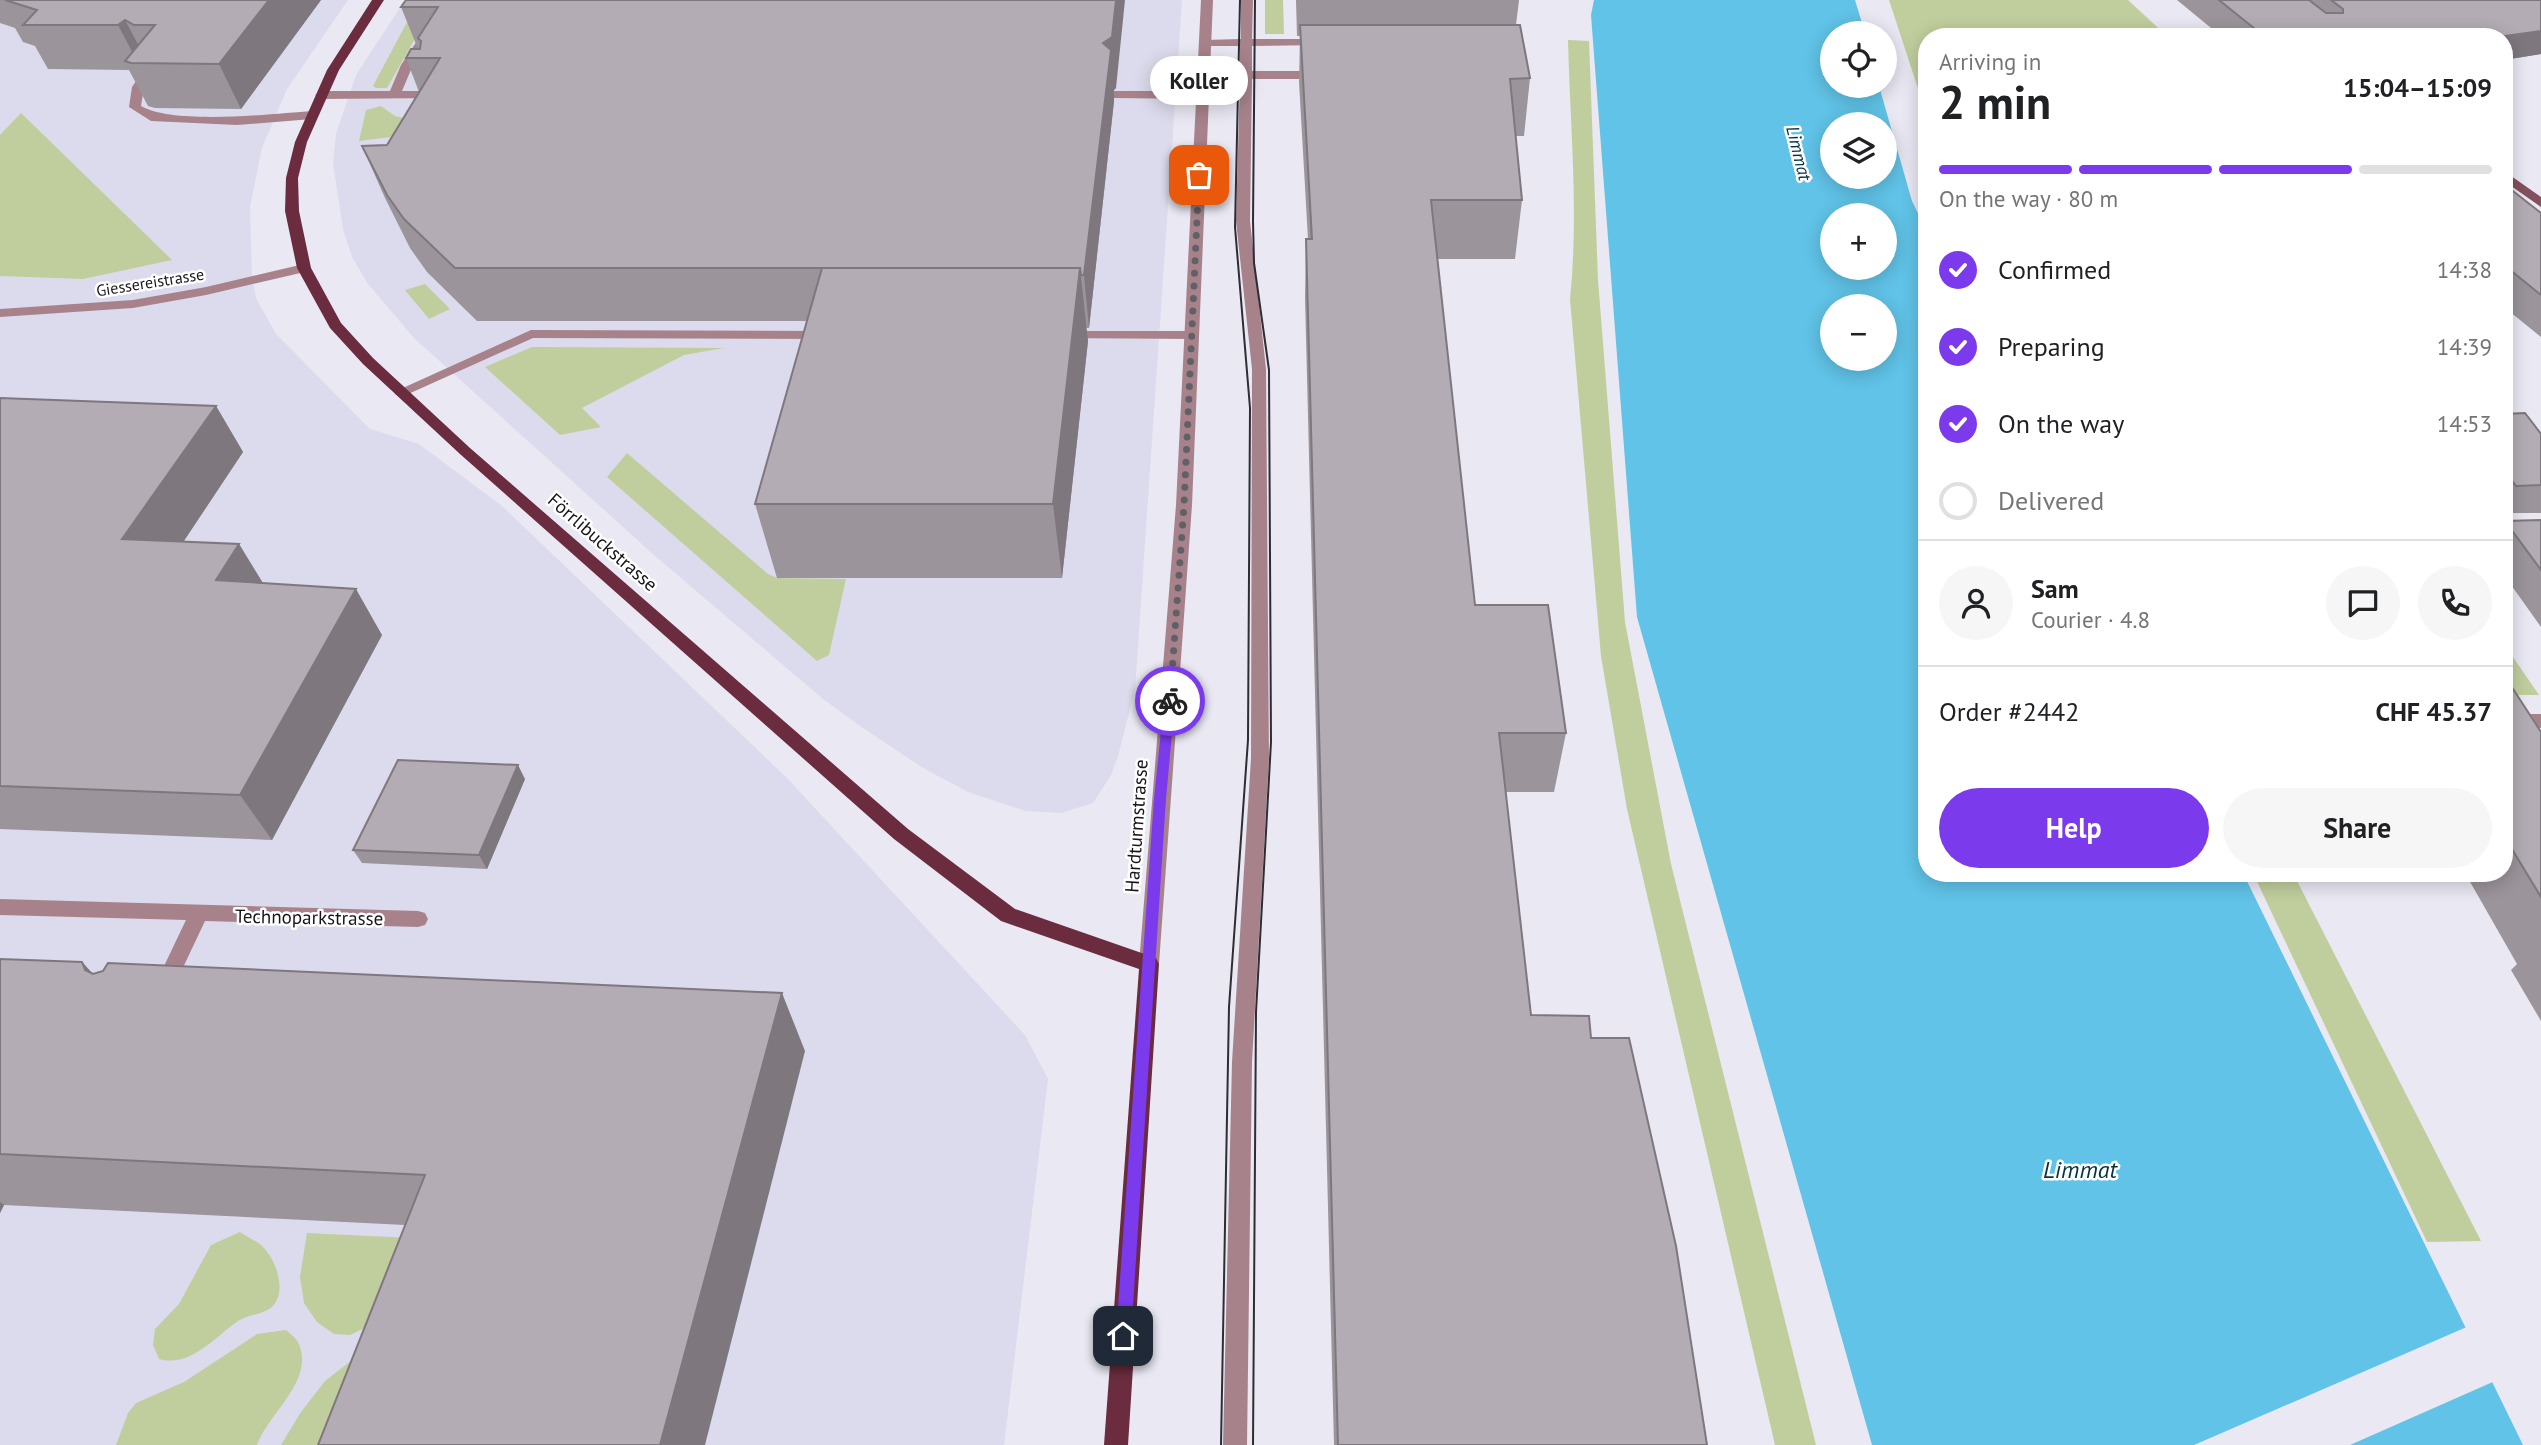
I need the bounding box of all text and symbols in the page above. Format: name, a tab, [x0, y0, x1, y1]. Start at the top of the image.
map controls	[1820, 21, 1897, 371]
button: locate	[1820, 21, 1897, 98]
text: Arriving in	[1939, 47, 2041, 76]
callout: Koller	[1150, 56, 1248, 105]
text: Koller	[1170, 66, 1228, 95]
text: 15:04–15:09	[2343, 71, 2492, 104]
text: 2 min	[1939, 72, 2051, 132]
button: layers	[1820, 112, 1897, 189]
water label: Limmat	[1781, 123, 1817, 184]
pin	[1169, 145, 1229, 205]
icon: bag	[1180, 156, 1218, 194]
text: On the way · 80 m	[1939, 184, 2118, 213]
button: +	[1820, 203, 1897, 280]
icon: check	[1939, 251, 1977, 289]
text: Confirmed	[1998, 253, 2111, 286]
text: 14:38	[2437, 255, 2492, 284]
street label: Giessereistrasse	[95, 264, 205, 300]
button: −	[1820, 294, 1897, 371]
icon: check	[1939, 328, 1977, 366]
text: Preparing	[1998, 330, 2105, 363]
text: 14:39	[2437, 332, 2492, 361]
icon: check	[1939, 405, 1977, 443]
text: On the way	[1998, 407, 2124, 440]
text: 14:53	[2437, 409, 2492, 438]
text: Delivered	[1998, 484, 2104, 517]
street label: Förrlibuckstrasse	[543, 488, 663, 596]
button: person	[1939, 566, 2013, 640]
button: chat	[2326, 566, 2400, 640]
button: phone	[2418, 566, 2492, 640]
text: Sam	[2031, 572, 2079, 605]
text: Courier · 4.8	[2031, 605, 2150, 634]
courier	[1135, 666, 1205, 736]
icon: bike	[1151, 682, 1189, 720]
text: Order #2442	[1939, 695, 2079, 728]
text: CHF 45.37	[2375, 695, 2492, 728]
street label: Hardturmstrasse	[1119, 759, 1153, 893]
button: Help	[1939, 788, 2209, 868]
button: Share	[2223, 788, 2492, 868]
street label: Technoparkstrasse	[235, 904, 383, 930]
water label: Limmat	[2043, 1154, 2118, 1185]
pin	[1093, 1306, 1153, 1366]
icon: home	[1104, 1317, 1142, 1355]

